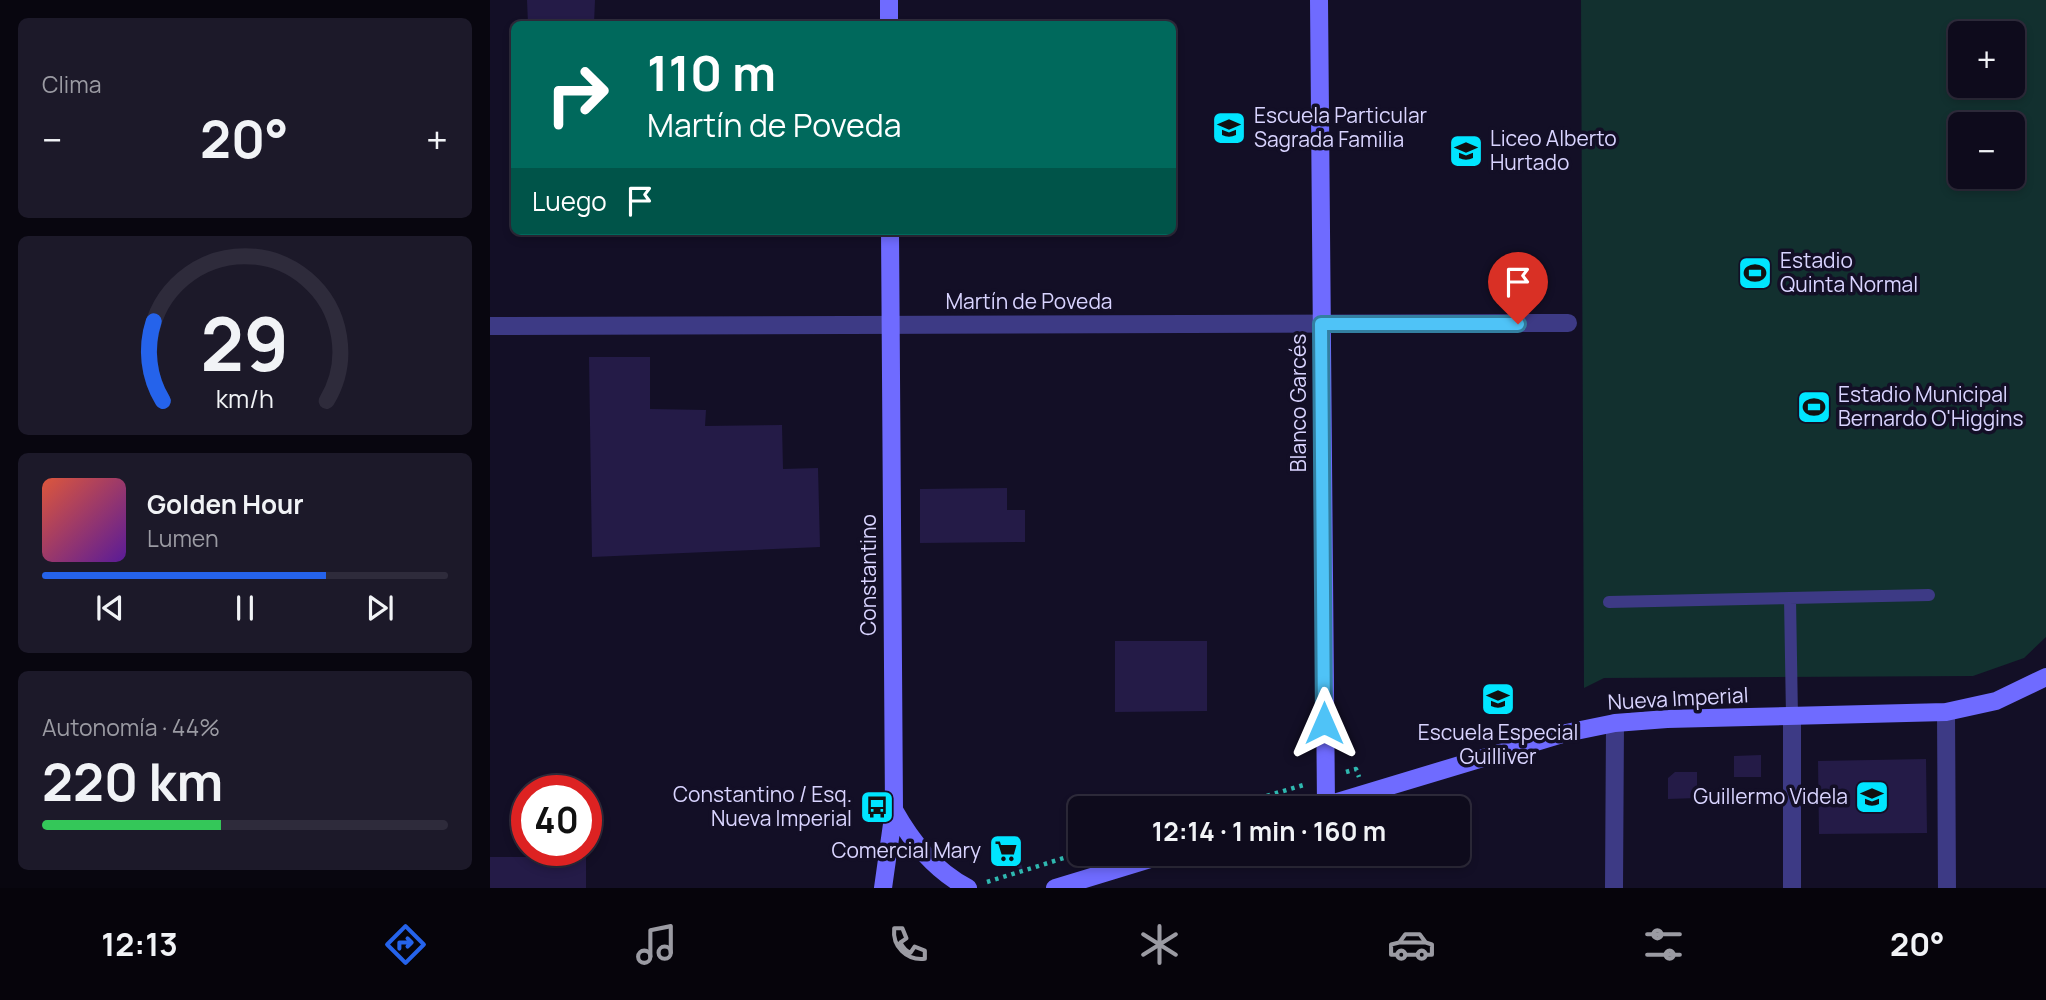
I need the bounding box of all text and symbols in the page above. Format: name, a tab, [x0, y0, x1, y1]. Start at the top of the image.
map controls	[1948, 21, 2025, 189]
button: +	[1948, 21, 2025, 98]
text: 110 m	[647, 39, 776, 106]
icon: right	[532, 49, 623, 140]
text: Clima	[42, 68, 101, 100]
place label: Escuela Particular Sagrada Familia	[1254, 101, 1428, 153]
text: 20°	[200, 103, 289, 174]
text: Martín de Poveda	[647, 103, 902, 147]
school or university icon: Escuela Particular Sagrada Familia	[1210, 109, 1248, 147]
button: −	[1948, 112, 2025, 189]
text: −	[42, 113, 63, 165]
text: +	[426, 113, 448, 165]
place label: Liceo Alberto Hurtado	[1490, 124, 1617, 176]
school or university icon: Liceo Alberto Hurtado	[1447, 132, 1485, 170]
icon: arrive	[621, 182, 659, 220]
text: Luego	[532, 183, 607, 219]
place label: Estadio Quinta Normal	[1780, 246, 1918, 298]
pin	[1488, 252, 1548, 324]
sports icon: Estadio Quinta Normal	[1736, 254, 1774, 292]
icon: arrive	[1499, 263, 1537, 301]
street label: Martín de Poveda	[945, 287, 1113, 315]
text: 29	[201, 294, 289, 394]
street label: Blanco Garcés	[1284, 334, 1312, 472]
place label: Estadio Municipal Bernardo O'Higgins	[1838, 380, 2024, 432]
text: km/h	[216, 381, 274, 416]
sports icon: Estadio Municipal Bernardo O'Higgins	[1795, 388, 1833, 426]
text: Golden Hour	[147, 486, 304, 522]
street label: Constantino	[854, 514, 882, 636]
text: Lumen	[147, 522, 219, 554]
icon: previous	[91, 589, 129, 627]
icon: pause	[226, 589, 264, 627]
icon: next	[361, 589, 399, 627]
school or university icon: Escuela Especial Guilliver	[1479, 680, 1517, 718]
street label: Nueva Imperial	[1607, 680, 1749, 716]
position arrow	[1287, 686, 1361, 760]
text: Autonomía · 44%	[42, 711, 220, 743]
place label: Escuela Especial Guilliver	[1418, 718, 1578, 770]
text: 220 km	[42, 746, 223, 817]
speed limit sign: 40	[511, 775, 602, 866]
school or university icon: Guillermo Videla	[1853, 778, 1891, 816]
place label: Constantino / Esq. Nueva Imperial	[673, 780, 852, 832]
place label: Guillermo Videla	[1693, 782, 1848, 810]
bus stop icon: Constantino / Esq. Nueva Imperial	[858, 788, 896, 826]
text: 12:14 · 1 min · 160 m	[1152, 813, 1386, 849]
supermarket icon: Comercial Mary	[987, 832, 1025, 870]
place label: Comercial Mary	[831, 836, 981, 864]
icon: directions	[381, 920, 430, 969]
icon: music	[632, 920, 681, 969]
icon: phone	[884, 920, 933, 969]
icon: climate	[1135, 920, 1184, 969]
icon: car	[1387, 920, 1436, 969]
icon: filters	[1639, 920, 1688, 969]
text: 12:13	[101, 922, 178, 966]
text: 20°	[1890, 922, 1945, 966]

